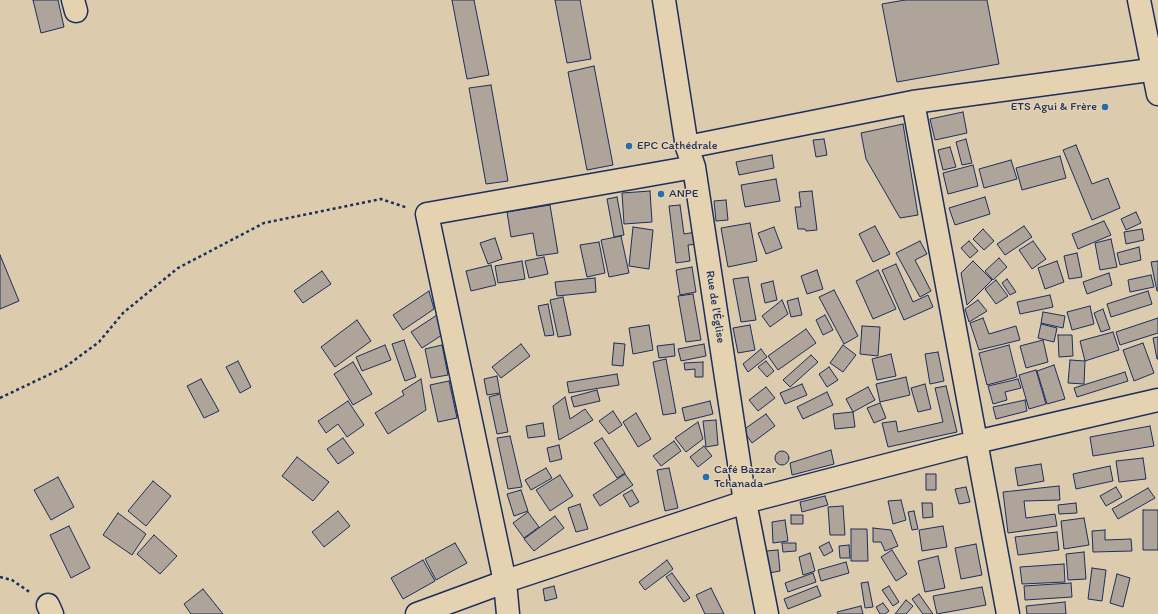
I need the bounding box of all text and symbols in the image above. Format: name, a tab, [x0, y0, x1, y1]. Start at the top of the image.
place label: ETS Agui & Frère	[1011, 100, 1097, 114]
marker: ETS Agui & Frère	[1100, 102, 1110, 112]
place label: EPC Cathédrale	[637, 139, 718, 153]
marker: EPC Cathédrale	[624, 141, 634, 151]
place label: ANPE	[669, 187, 698, 201]
marker: ANPE	[656, 189, 666, 199]
street label: Rue de l'Église	[702, 270, 728, 344]
place label: Café Bazzar Tchanada	[714, 463, 776, 491]
marker: Café Bazzar Tchanada	[701, 472, 711, 482]

